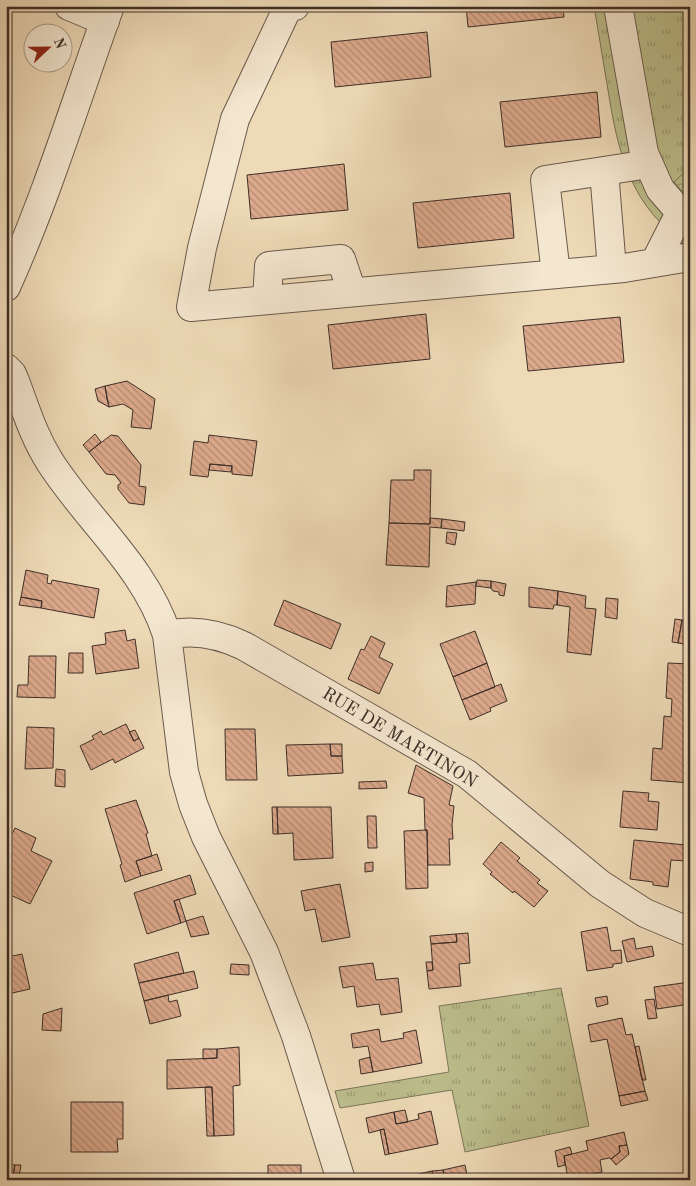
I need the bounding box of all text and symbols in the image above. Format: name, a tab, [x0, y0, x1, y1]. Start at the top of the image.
north arrow	[22, 22, 72, 72]
text: N	[51, 36, 68, 51]
street label: RUE DE MARTINON	[319, 685, 480, 791]

